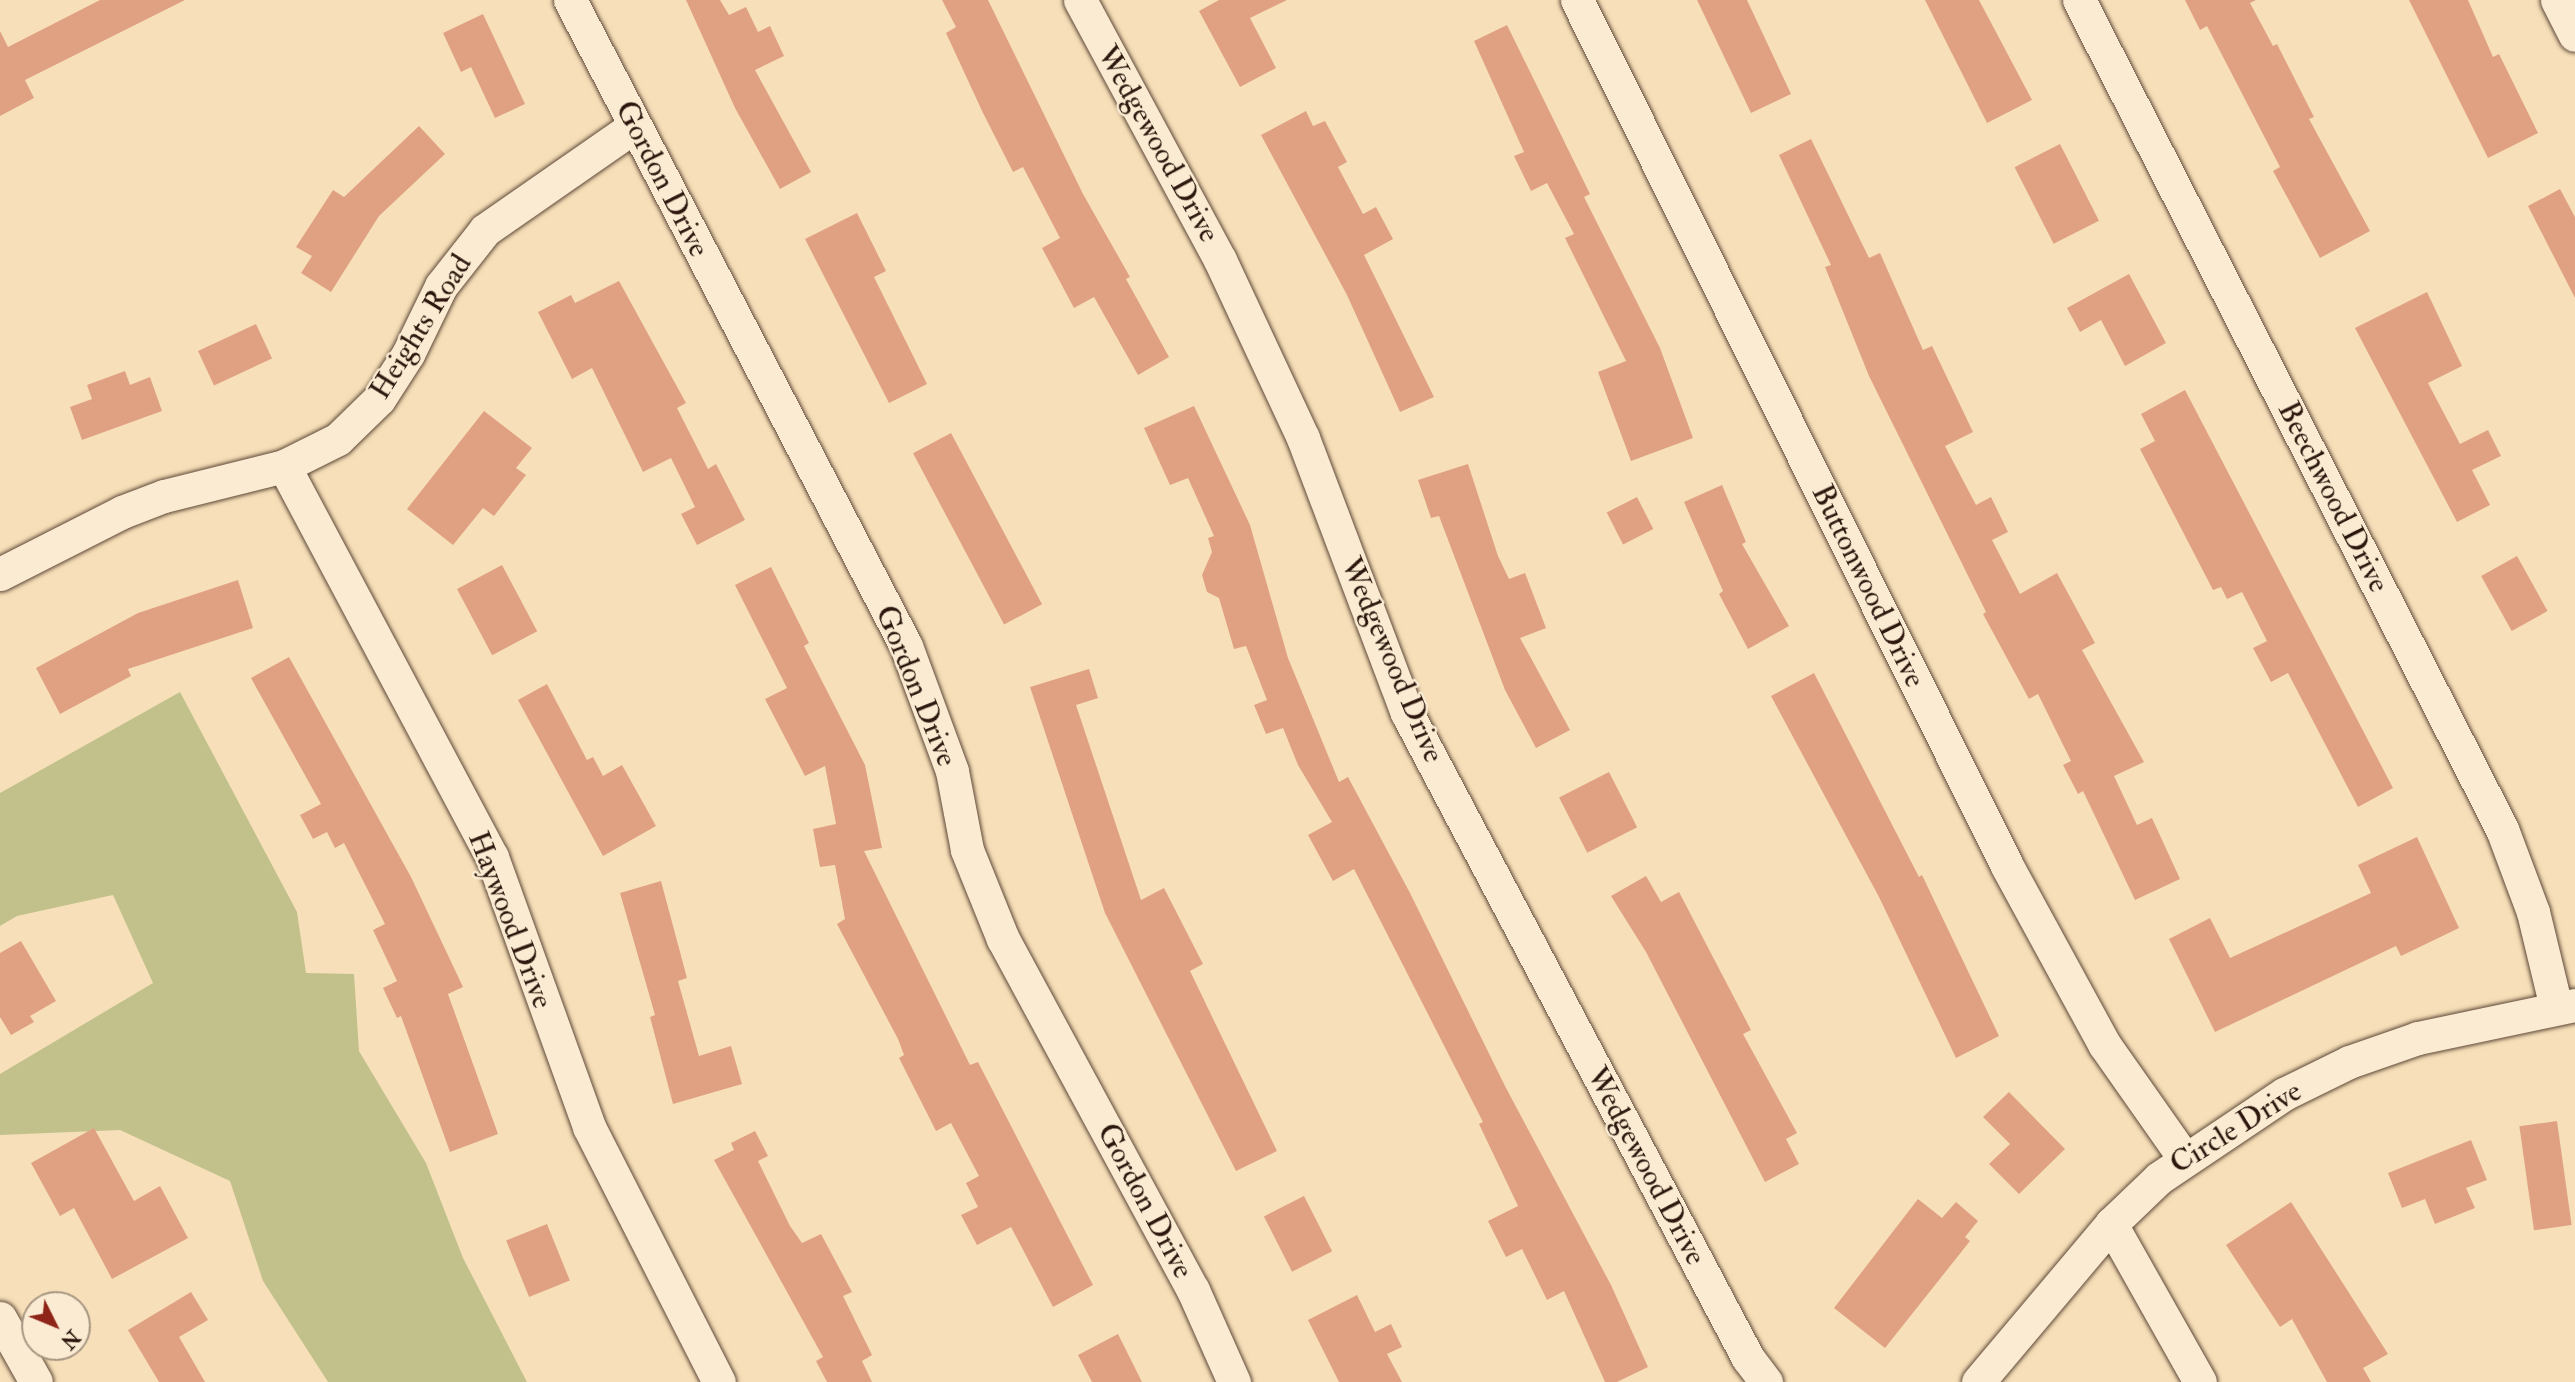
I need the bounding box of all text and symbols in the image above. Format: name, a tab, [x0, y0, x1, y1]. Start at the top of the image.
street label: Wedgewood Drive	[1089, 39, 1227, 249]
street label: Gordon Drive	[607, 95, 717, 263]
street label: Heights Road	[362, 248, 480, 406]
street label: Beechwood Drive	[2269, 396, 2397, 598]
street label: Buttonwood Drive	[1803, 479, 1933, 693]
street label: Wedgewood Drive	[1333, 552, 1451, 768]
street label: Gordon Drive	[867, 600, 965, 772]
street label: Haywood Drive	[460, 826, 560, 1014]
street label: Wedgewood Drive	[1579, 1061, 1713, 1271]
street label: Circle Drive	[2164, 1074, 2308, 1182]
street label: Gordon Drive	[1089, 1117, 1201, 1285]
north arrow	[21, 1291, 91, 1361]
text: N	[55, 1325, 84, 1353]

